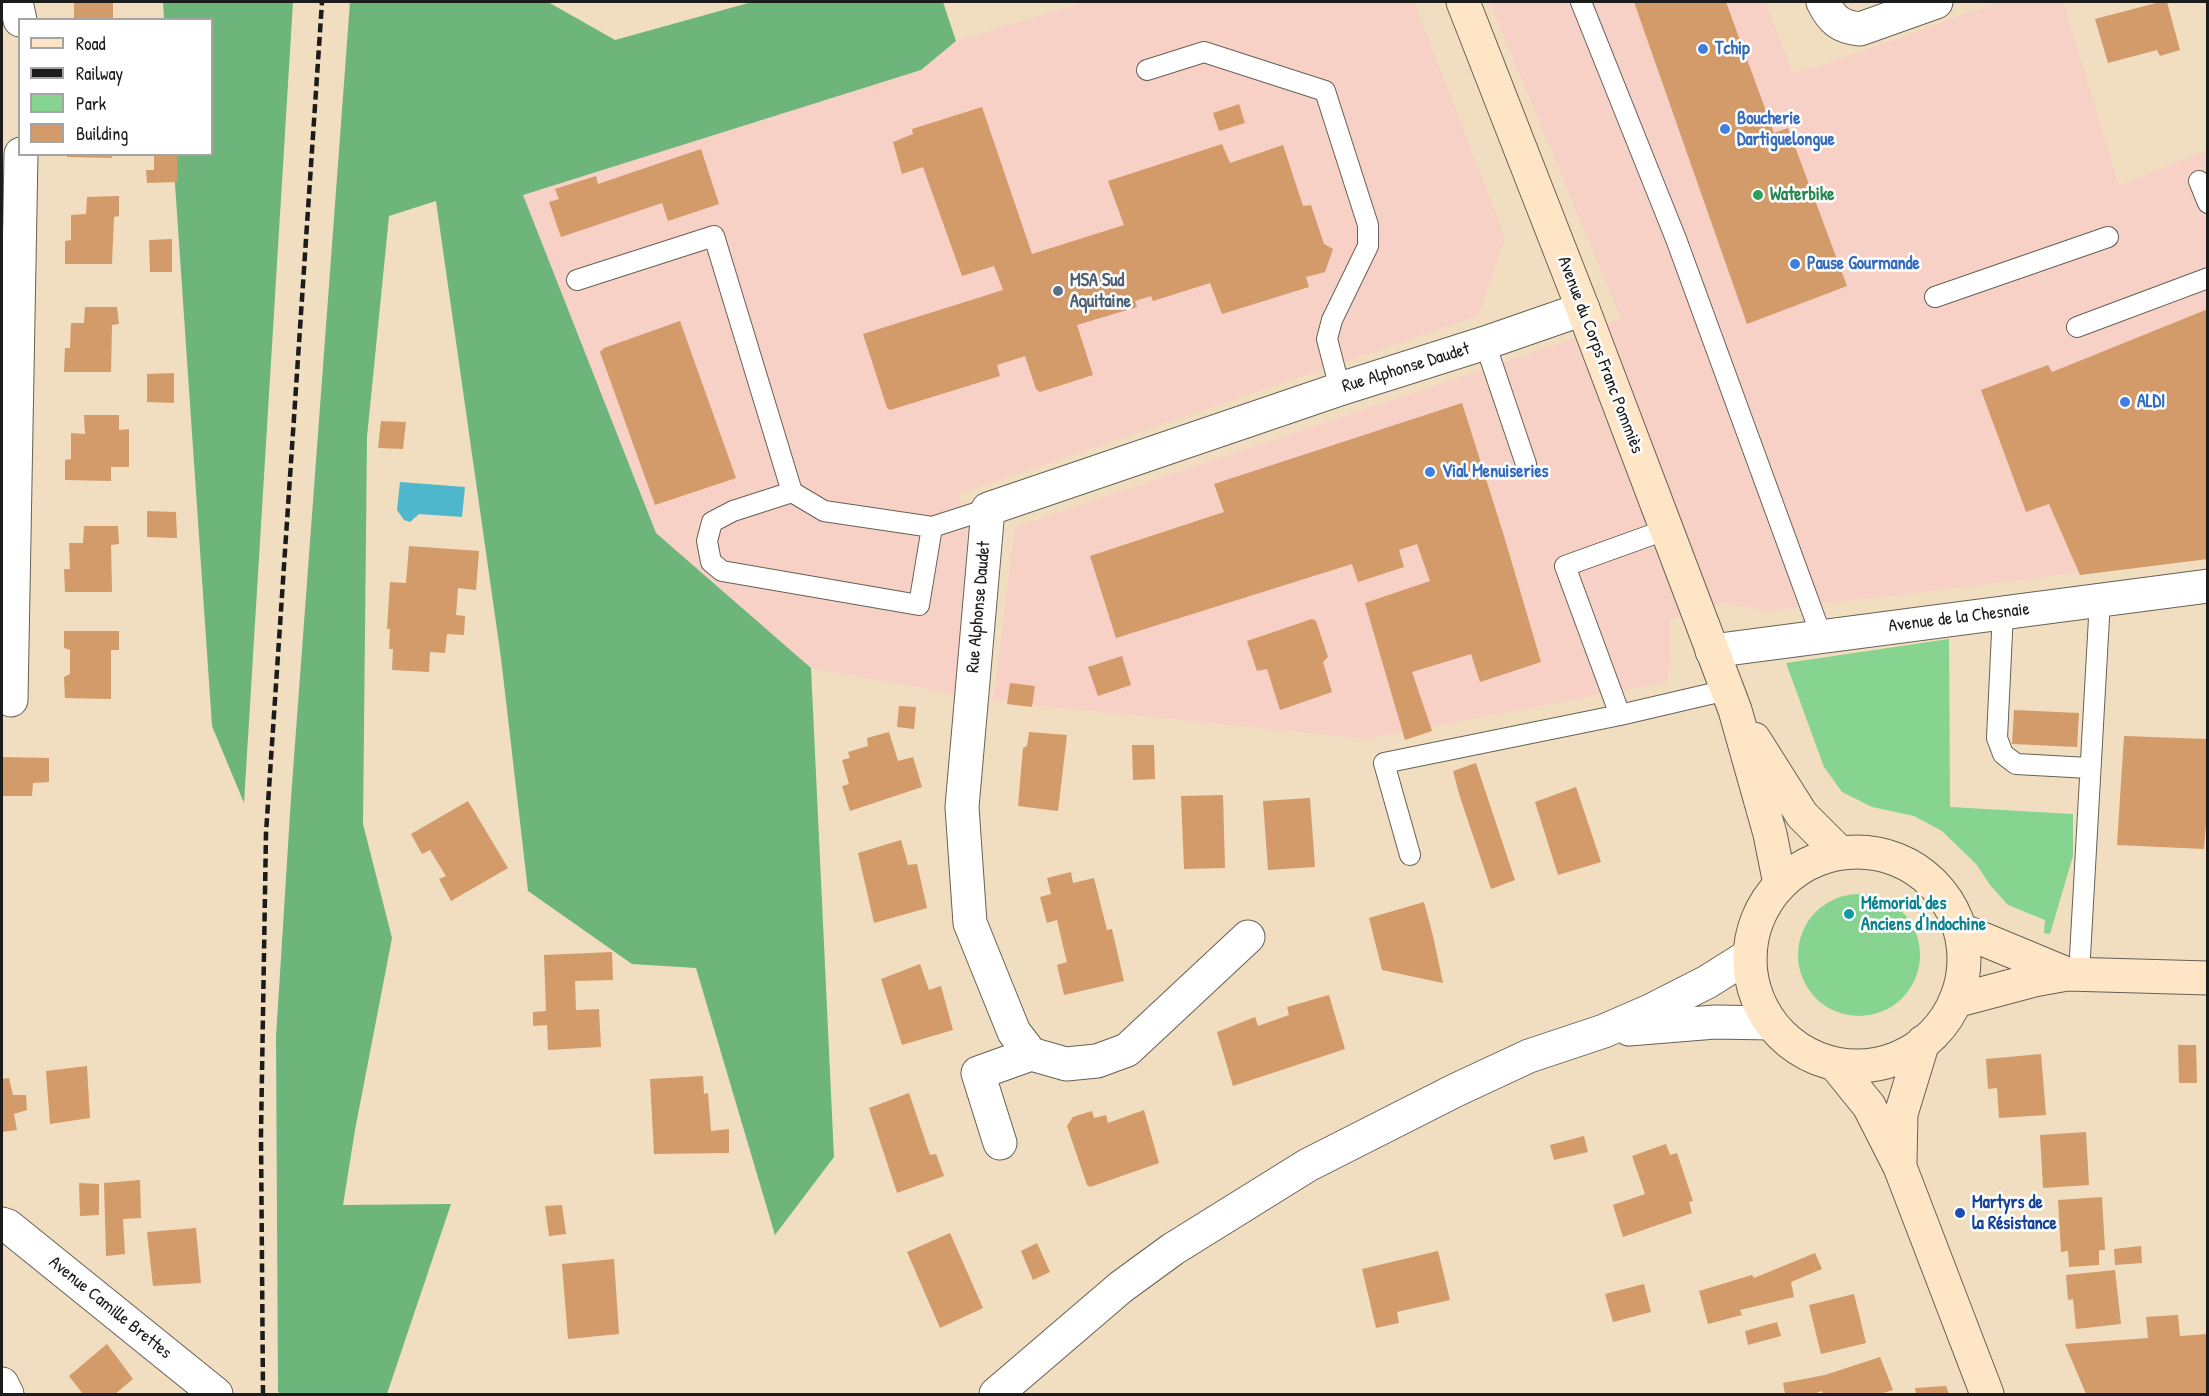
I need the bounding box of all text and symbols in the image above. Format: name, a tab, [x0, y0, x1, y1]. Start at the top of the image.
legend	[18, 18, 213, 156]
text: Road	[76, 31, 106, 56]
place label: Tchip	[1715, 38, 1750, 60]
marker: Tchip	[1696, 42, 1710, 56]
text: Railway	[76, 61, 123, 86]
text: Park	[76, 91, 106, 116]
place label: Boucherie Dartiguelongue	[1737, 108, 1835, 150]
text: Building	[76, 121, 128, 146]
marker: Boucherie Dartiguelongue	[1718, 122, 1732, 136]
place label: Waterbike	[1770, 184, 1835, 206]
marker: Waterbike	[1751, 188, 1765, 202]
street label: Avenue du Corps Franc Pommiès	[1552, 253, 1648, 457]
place label: Pause Gourmande	[1807, 253, 1920, 275]
marker: Pause Gourmande	[1788, 257, 1802, 271]
place label: MSA Sud Aquitaine	[1070, 270, 1131, 312]
marker: MSA Sud Aquitaine	[1051, 284, 1065, 298]
street label: Rue Alphonse Daudet	[1340, 338, 1472, 398]
place label: ALDI	[2137, 391, 2165, 413]
marker: ALDI	[2118, 395, 2132, 409]
place label: Vial Menuiseries	[1442, 461, 1549, 483]
marker: Vial Menuiseries	[1423, 465, 1437, 479]
street label: Rue Alphonse Daudet	[962, 540, 996, 674]
street label: Avenue de la Chesnaie	[1887, 599, 2031, 637]
place label: Mémorial des Anciens d'Indochine	[1861, 893, 1986, 936]
marker: Mémorial des Anciens d'Indochine	[1842, 907, 1856, 921]
place label: Martyrs de la Résistance	[1972, 1192, 2057, 1234]
marker: Martyrs de la Résistance	[1953, 1206, 1967, 1220]
street label: Avenue Camille Brettes	[44, 1252, 176, 1364]

